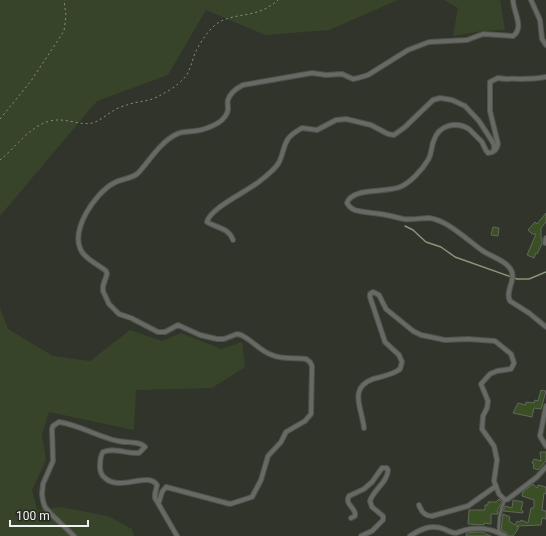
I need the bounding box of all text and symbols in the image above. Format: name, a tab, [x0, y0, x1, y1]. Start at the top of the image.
scale bar	[10, 502, 88, 528]
text: 100 m	[16, 509, 50, 523]

